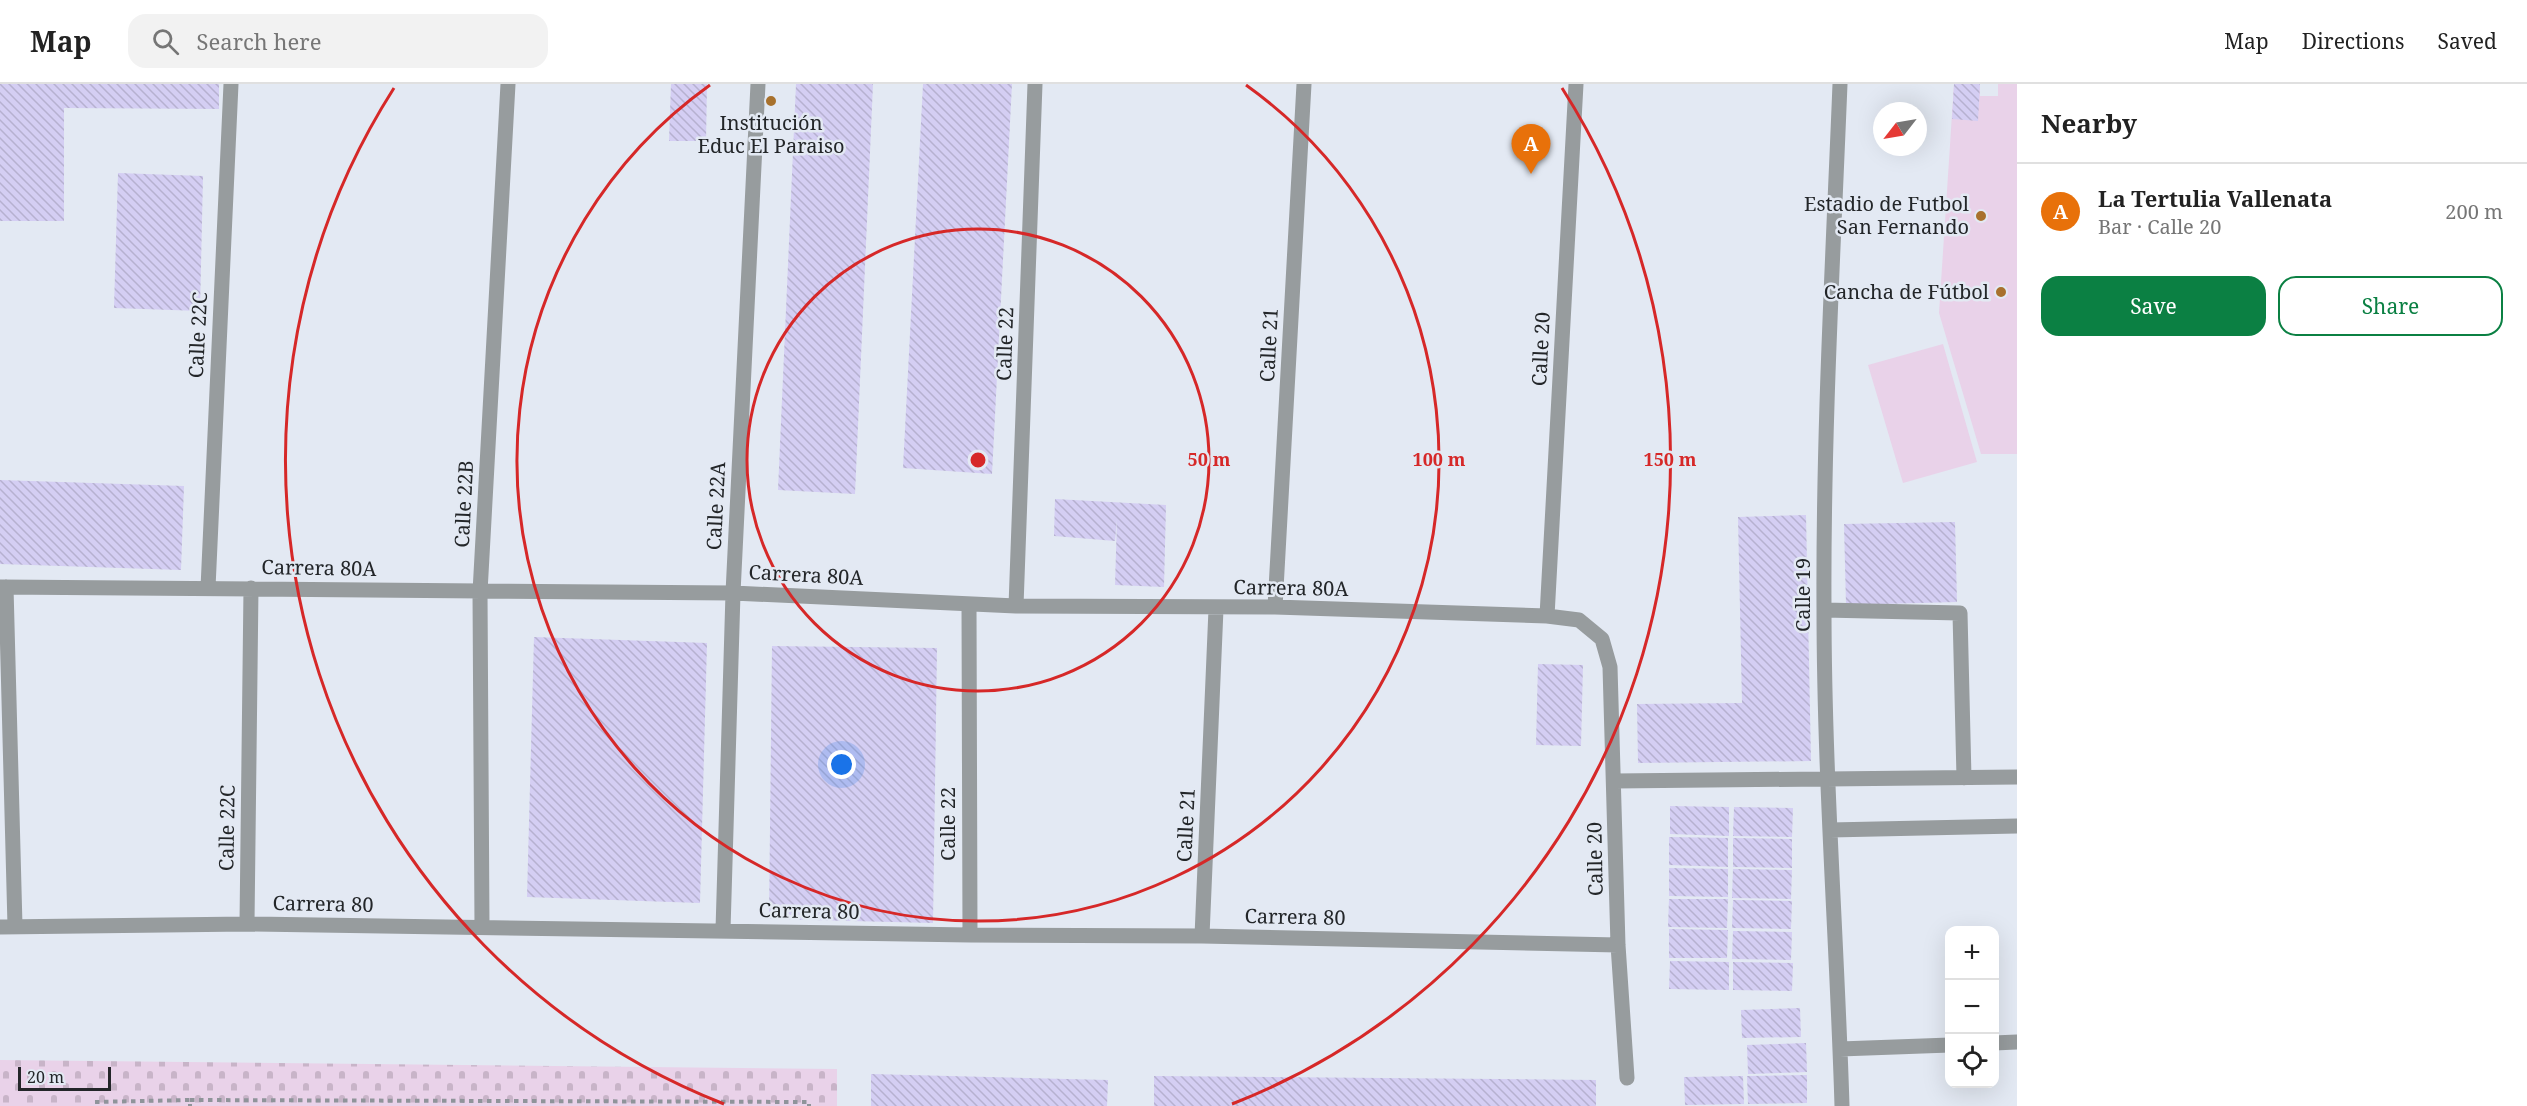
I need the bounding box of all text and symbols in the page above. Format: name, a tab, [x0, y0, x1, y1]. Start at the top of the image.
search box	[128, 14, 548, 68]
text: Map	[30, 22, 92, 60]
icon: search	[149, 25, 182, 58]
text: Search here	[197, 26, 321, 56]
text: Map	[2224, 27, 2269, 55]
text: Directions	[2302, 27, 2404, 55]
text: Saved	[2437, 27, 2497, 55]
marker: Institución Educ El Paraiso	[764, 94, 778, 108]
north arrow	[1873, 102, 1927, 156]
text: Nearby	[2041, 105, 2137, 141]
place label: Institución Educ El Paraiso	[698, 109, 844, 159]
pin: A	[1512, 124, 1550, 174]
text: La Tertulia Vallenata	[2098, 183, 2332, 213]
place label: Estadio de Futbol San Fernando	[1804, 190, 1969, 240]
text: A	[2053, 198, 2068, 225]
text: 200 m	[2445, 198, 2503, 225]
marker: Estadio de Futbol San Fernando	[1974, 209, 1988, 223]
text: Bar · Calle 20	[2098, 213, 2221, 240]
button: Save	[2041, 276, 2266, 336]
button: Share	[2278, 276, 2503, 336]
place label: Cancha de Fútbol	[1824, 278, 1989, 305]
marker: Cancha de Fútbol	[1994, 285, 2008, 299]
street label: Calle 22C	[182, 291, 213, 379]
street label: Calle 22	[990, 306, 1019, 382]
street label: Calle 21	[1253, 307, 1284, 383]
street label: Calle 20	[1525, 311, 1556, 387]
text: 50 m	[1188, 447, 1231, 471]
text: 100 m	[1413, 447, 1466, 471]
text: 150 m	[1644, 447, 1697, 471]
centre of rings	[968, 450, 988, 470]
street label: Calle 22B	[448, 460, 479, 548]
street label: Calle 22A	[700, 460, 731, 551]
street label: Carrera 80A	[261, 553, 378, 582]
street label: Carrera 80A	[748, 558, 865, 591]
street label: Calle 19	[1789, 558, 1816, 632]
street label: Carrera 80A	[1233, 573, 1350, 602]
your location	[827, 750, 856, 779]
street label: Calle 22C	[212, 785, 241, 871]
street label: Calle 22	[934, 787, 961, 861]
street label: Calle 21	[1170, 787, 1201, 863]
street label: Calle 20	[1580, 822, 1609, 896]
street label: Carrera 80	[272, 889, 374, 918]
street label: Carrera 80	[758, 896, 860, 925]
street label: Carrera 80	[1244, 902, 1346, 931]
map controls	[1945, 926, 1999, 1088]
button: +	[1945, 926, 1999, 980]
button: −	[1945, 980, 1999, 1034]
button: locate	[1945, 1034, 1999, 1088]
scale bar	[18, 1064, 111, 1092]
text: 20 m	[27, 1066, 64, 1088]

